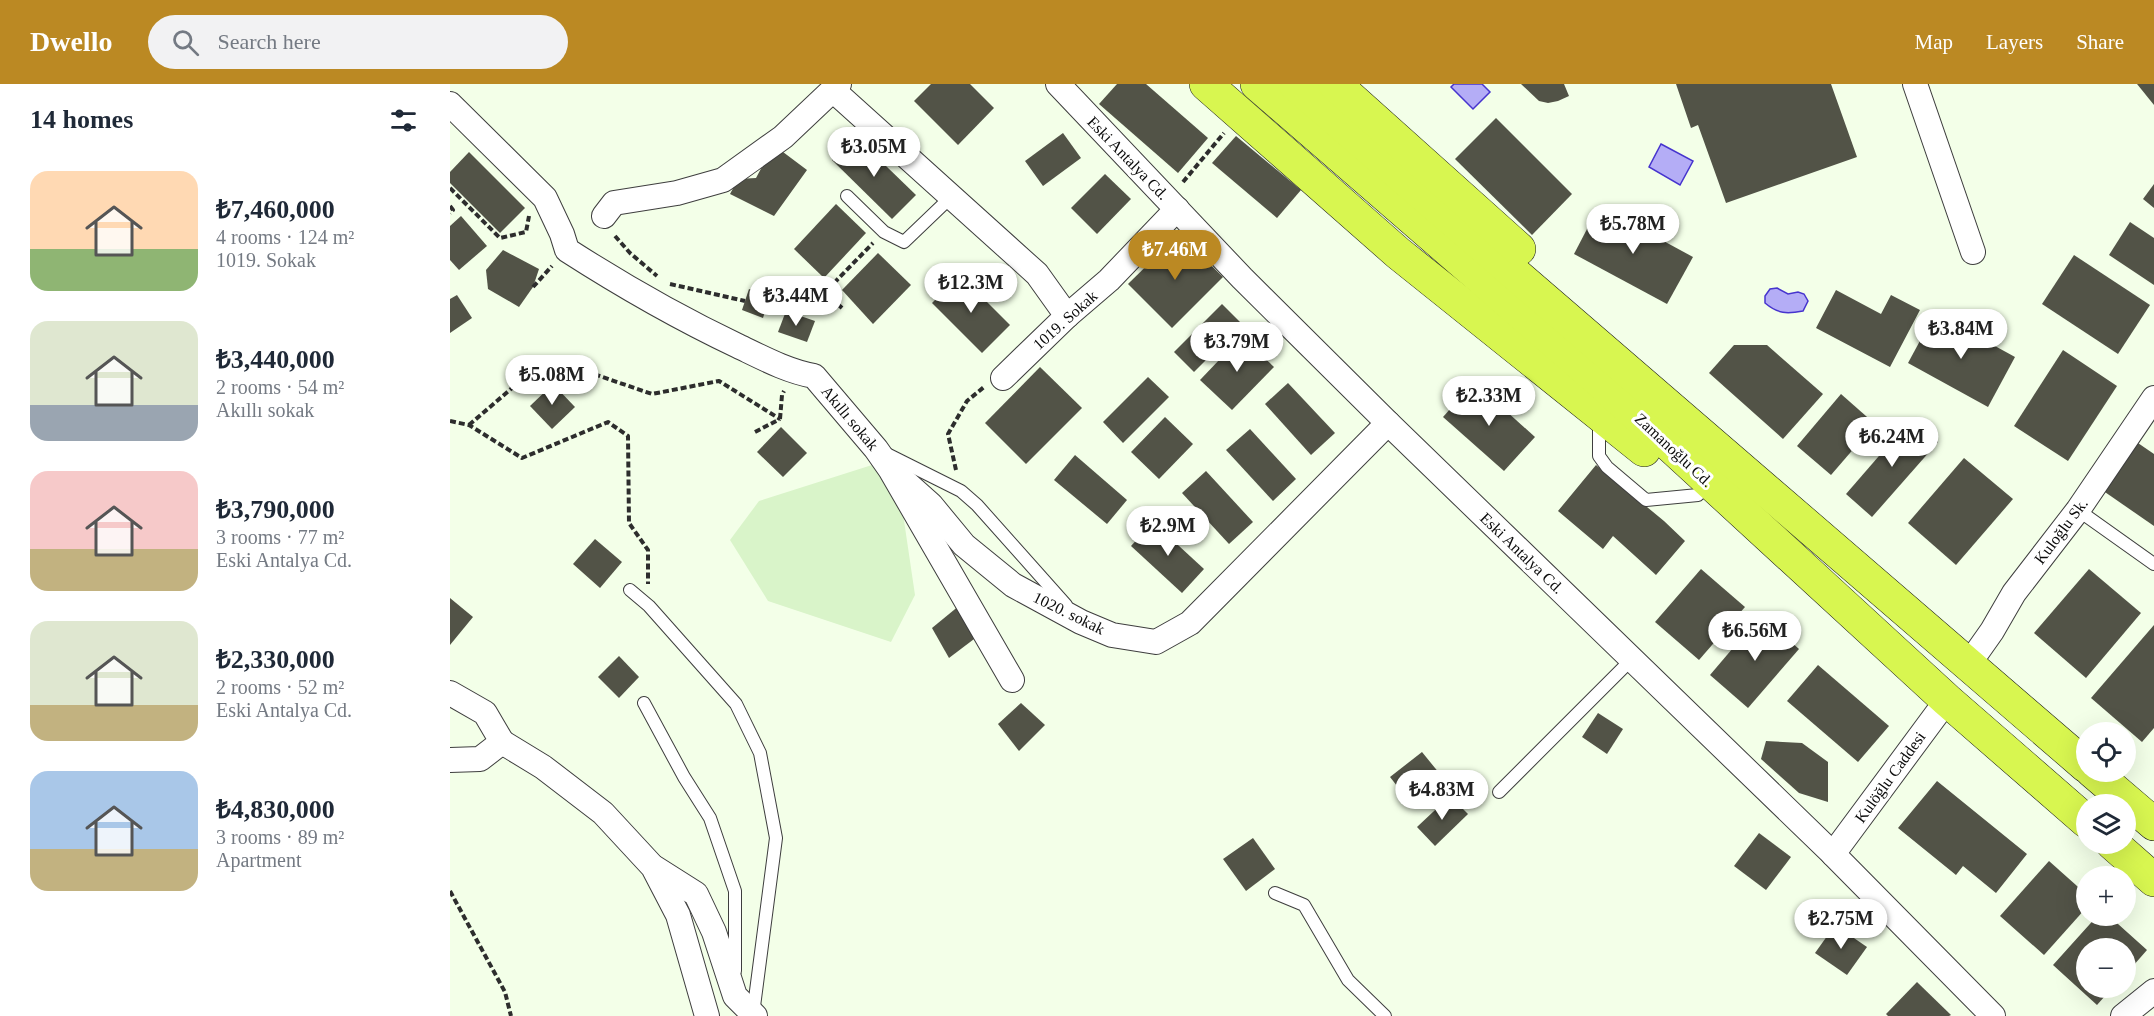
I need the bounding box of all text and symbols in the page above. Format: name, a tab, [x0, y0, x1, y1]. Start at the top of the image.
search box	[148, 15, 568, 69]
text: Dwello	[30, 26, 112, 57]
icon: search	[169, 26, 202, 59]
text: Search here	[217, 29, 321, 54]
text: Map	[1915, 30, 1953, 54]
text: Layers	[1986, 30, 2043, 54]
text: Share	[2076, 30, 2124, 54]
icon: filters	[387, 104, 420, 137]
text: 14 homes	[30, 105, 133, 134]
street label: Eski Antalya Cd.	[1083, 113, 1172, 204]
pin: ₺3.05M	[825, 127, 923, 178]
text: ₺3.05M	[841, 135, 907, 157]
icon: home	[78, 195, 150, 267]
text: ₺7,460,000	[216, 195, 335, 224]
pin: ₺5.78M	[1584, 204, 1682, 255]
text: ₺5.78M	[1600, 212, 1666, 234]
text: 4 rooms · 124 m²	[216, 226, 354, 248]
pin: ₺7.46M	[1126, 230, 1224, 281]
text: ₺7.46M	[1142, 238, 1208, 260]
text: 1019. Sokak	[216, 249, 316, 271]
pin: ₺12.3M	[922, 263, 1020, 314]
text: ₺12.3M	[938, 271, 1004, 293]
pin: ₺3.44M	[747, 276, 845, 327]
text: ₺3.44M	[763, 284, 829, 306]
street label: 1019. Sokak	[1030, 287, 1100, 353]
pin: ₺3.84M	[1912, 309, 2010, 360]
text: ₺3.84M	[1928, 317, 1994, 339]
pin: ₺3.79M	[1188, 322, 1286, 373]
text: ₺3.79M	[1204, 330, 1270, 352]
icon: home	[78, 345, 150, 417]
text: ₺3,440,000	[216, 345, 335, 374]
pin: ₺5.08M	[503, 355, 601, 406]
text: ₺5.08M	[519, 363, 585, 385]
text: 2 rooms · 54 m²	[216, 376, 344, 398]
pin: ₺2.33M	[1440, 376, 1538, 427]
street label: Akıllı sokak	[818, 382, 882, 454]
text: ₺2.33M	[1456, 384, 1522, 406]
text: Akıllı sokak	[216, 399, 314, 421]
street label: Zamanoğlu Cd.	[1631, 410, 1716, 491]
pin: ₺6.24M	[1843, 417, 1941, 468]
text: ₺6.24M	[1859, 425, 1925, 447]
icon: home	[78, 495, 150, 567]
text: ₺3,790,000	[216, 495, 335, 524]
street label: Kuloğlu Sk.	[2031, 495, 2092, 568]
pin: ₺2.9M	[1126, 506, 1210, 557]
street label: Eski Antalya Cd.	[1476, 509, 1567, 598]
text: ₺2.9M	[1140, 514, 1196, 536]
text: 3 rooms · 77 m²	[216, 526, 344, 548]
text: Eski Antalya Cd.	[216, 549, 352, 571]
street label: 1020. sokak	[1031, 588, 1107, 638]
pin: ₺6.56M	[1706, 611, 1804, 662]
text: ₺6.56M	[1722, 619, 1788, 641]
icon: home	[78, 645, 150, 717]
text: ₺2,330,000	[216, 645, 335, 674]
text: 2 rooms · 52 m²	[216, 676, 344, 698]
text: Eski Antalya Cd.	[216, 699, 352, 721]
map controls	[2076, 722, 2136, 998]
button: locate	[2076, 722, 2136, 782]
street label: Kulöğlu Caddesi	[1851, 728, 1930, 826]
pin: ₺4.83M	[1393, 770, 1491, 821]
text: ₺4.83M	[1409, 778, 1475, 800]
button: layers	[2076, 794, 2136, 854]
icon: home	[78, 795, 150, 867]
text: ₺4,830,000	[216, 795, 335, 824]
text: 3 rooms · 89 m²	[216, 826, 344, 848]
text: Apartment	[216, 849, 302, 871]
button: +	[2076, 866, 2136, 926]
pin: ₺2.75M	[1792, 899, 1890, 950]
text: ₺2.75M	[1808, 907, 1874, 929]
button: −	[2076, 938, 2136, 998]

